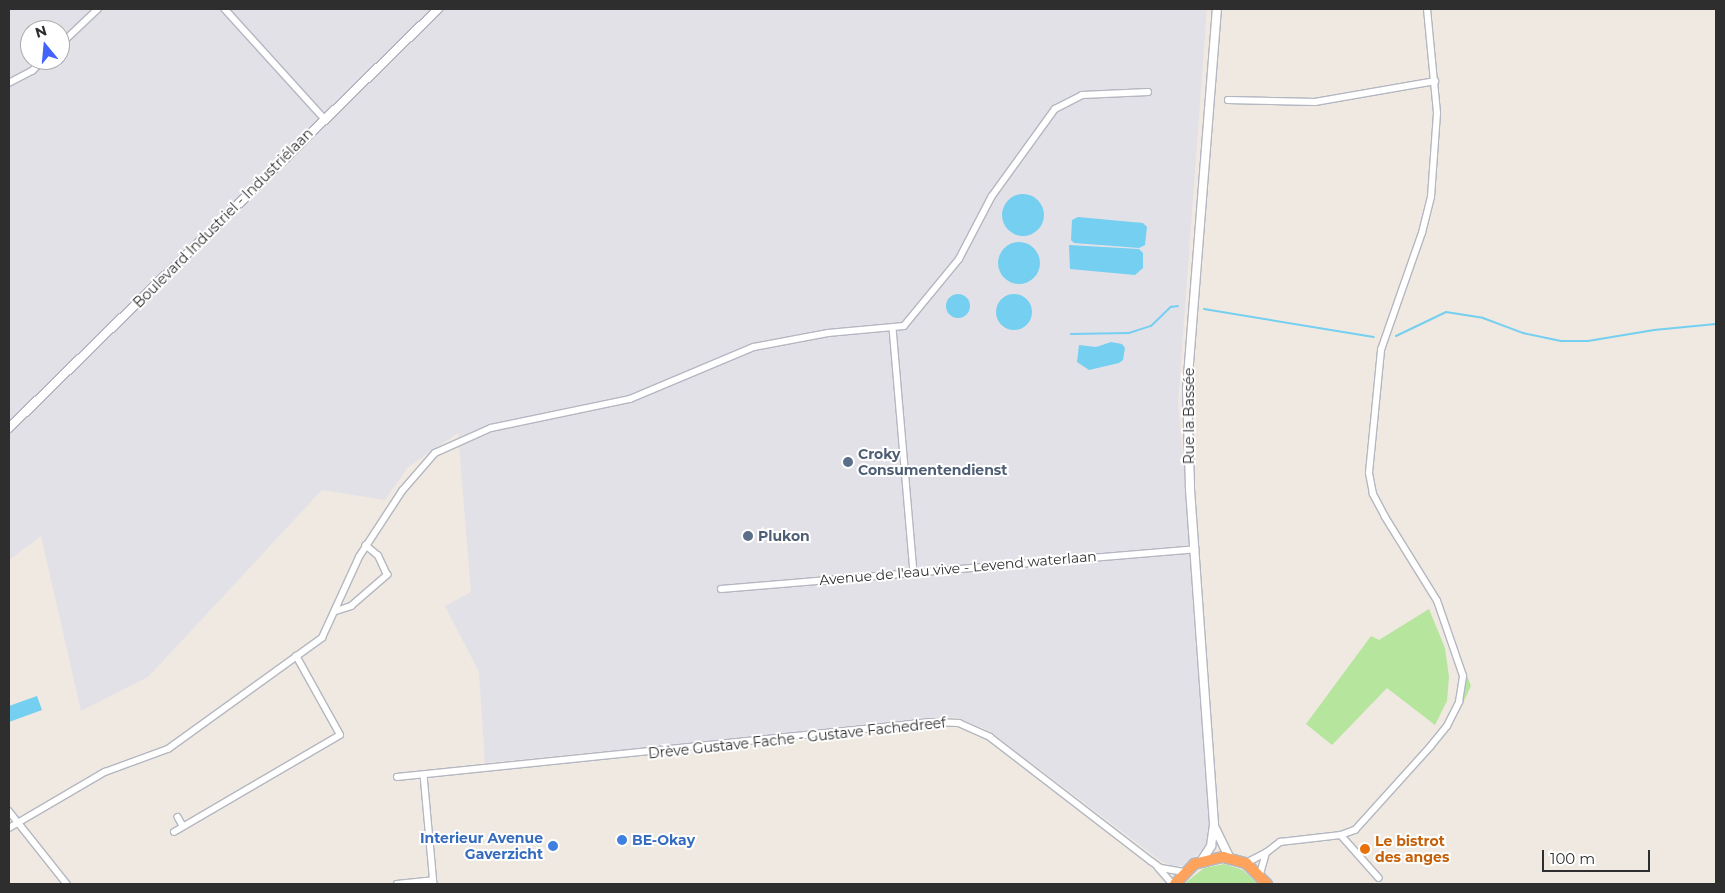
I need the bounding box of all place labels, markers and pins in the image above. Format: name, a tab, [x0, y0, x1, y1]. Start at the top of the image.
place label: Croky Consumentendienst	[858, 446, 1007, 478]
marker: Croky Consumentendienst	[842, 456, 854, 468]
place label: Plukon	[758, 528, 810, 544]
marker: Plukon	[742, 530, 754, 542]
place label: Interieur Avenue Gaverzicht	[420, 830, 543, 862]
place label: BE-Okay	[632, 832, 695, 848]
place label: Le bistrot des anges	[1375, 833, 1449, 866]
marker: BE-Okay	[616, 834, 628, 846]
marker: Interieur Avenue Gaverzicht	[547, 840, 559, 852]
marker: Le bistrot des anges	[1359, 843, 1371, 855]

